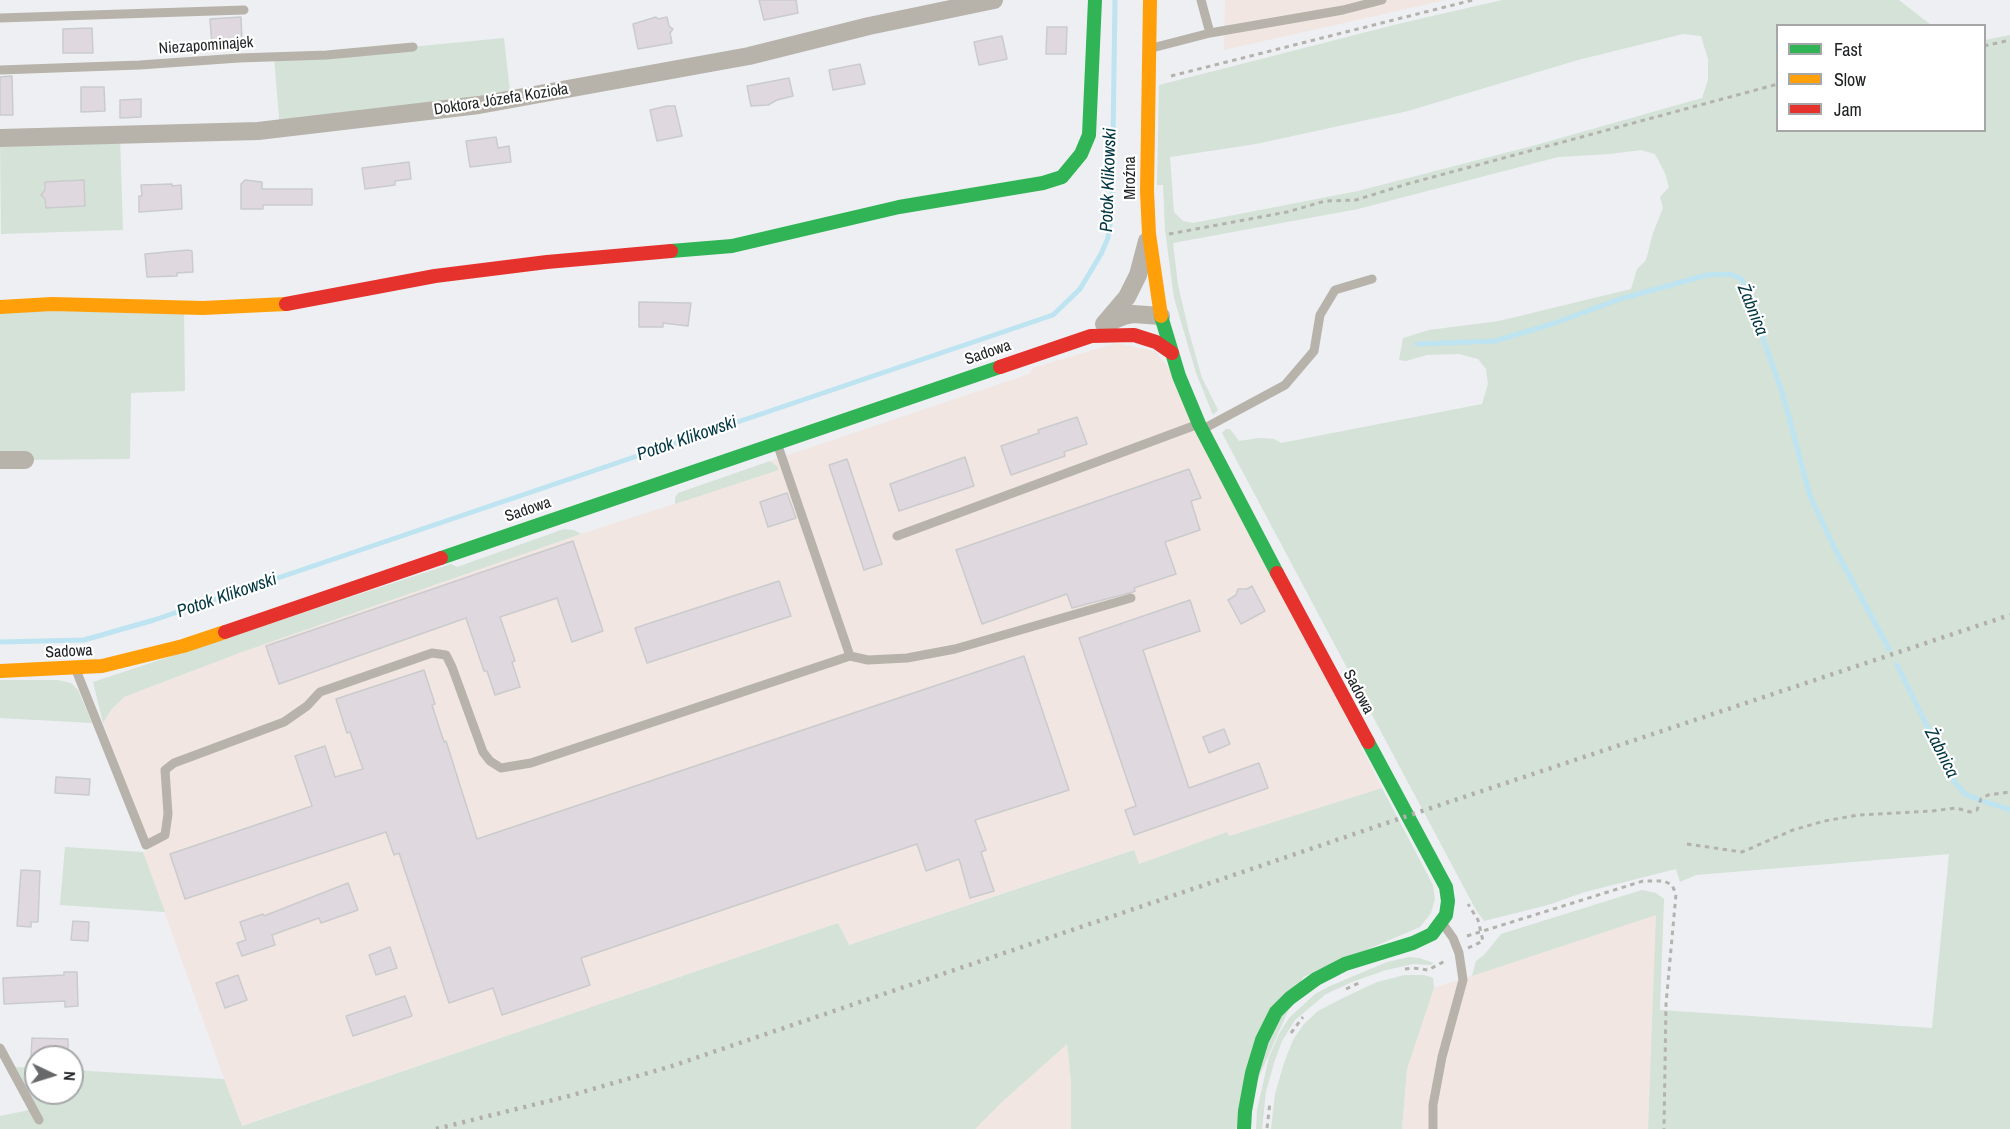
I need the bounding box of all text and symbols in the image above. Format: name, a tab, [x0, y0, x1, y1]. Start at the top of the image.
legend	[1776, 24, 1986, 132]
street label: Niezapominajek	[158, 33, 254, 59]
text: Fast	[1834, 37, 1862, 62]
text: Slow	[1834, 67, 1866, 92]
street label: Doktora Józefa Kozioła	[433, 80, 569, 120]
text: Jam	[1834, 97, 1862, 122]
water label: Potok Klikowski	[1096, 128, 1122, 232]
street label: Mroźna	[1121, 156, 1141, 200]
water label: Żabnica	[1732, 281, 1772, 339]
street label: Sadowa	[962, 336, 1014, 370]
water label: Potok Klikowski	[634, 412, 740, 466]
street label: Sadowa	[502, 493, 554, 527]
water label: Potok Klikowski	[174, 569, 280, 623]
street label: Sadowa	[45, 641, 93, 663]
street label: Sadowa	[1338, 667, 1378, 717]
water label: Żabnica	[1919, 724, 1963, 782]
north arrow	[24, 1045, 84, 1105]
text: N	[59, 1071, 81, 1082]

